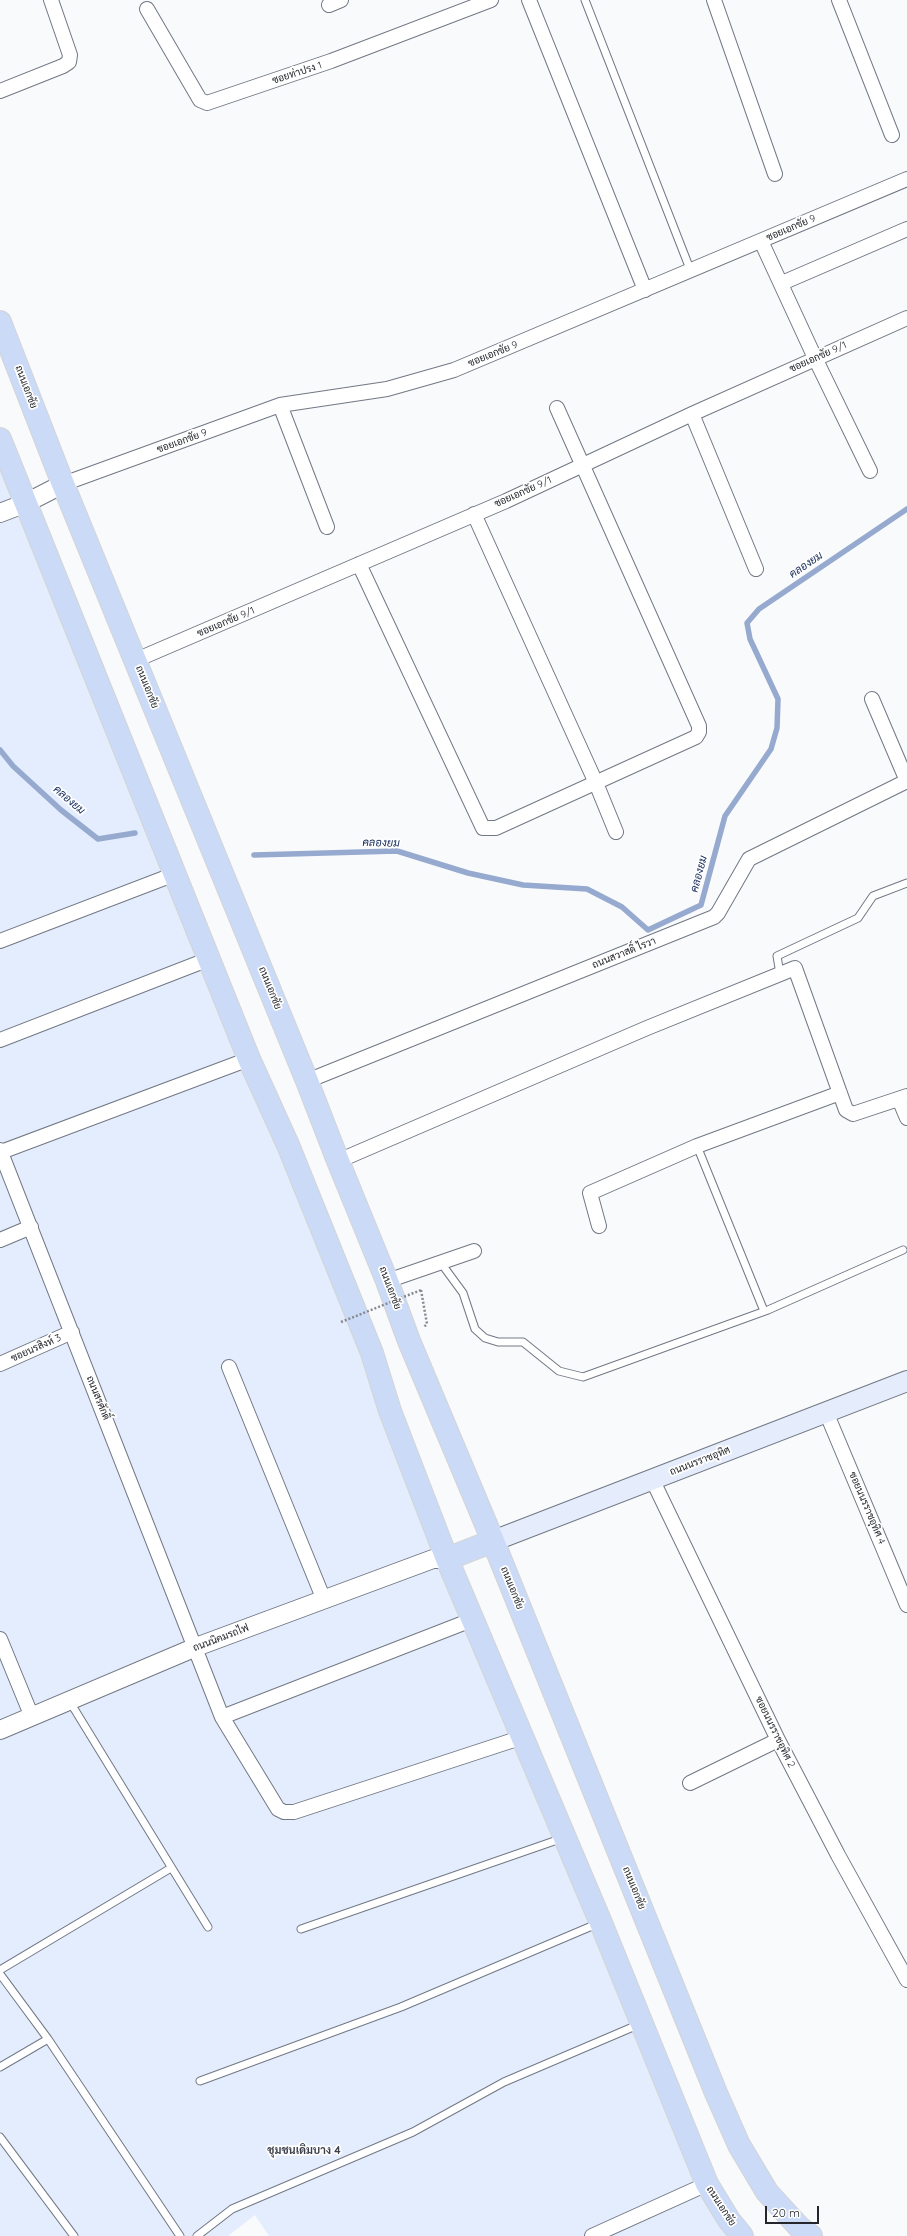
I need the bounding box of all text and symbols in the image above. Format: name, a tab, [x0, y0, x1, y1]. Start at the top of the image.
street label: ซอยท่าปรง 1	[271, 59, 323, 87]
street label: ซอยเอกชัย 9	[764, 212, 818, 244]
street label: ซอยเอกชัย 9	[466, 339, 520, 369]
street label: ซอยเอกชัย 9/1	[787, 339, 849, 375]
street label: ถนนเอกชัย	[12, 364, 40, 410]
street label: ซอยเอกชัย 9	[155, 426, 209, 456]
street label: ซอยเอกชัย 9/1	[492, 474, 554, 510]
water label: คลองยม	[787, 549, 825, 581]
street label: ซอยเอกชัย 9/1	[195, 604, 257, 640]
street label: ถนนเอกชัย	[133, 664, 161, 710]
water label: คลองยม	[51, 783, 87, 817]
water label: คลองยม	[362, 836, 400, 850]
water label: คลองยม	[688, 854, 710, 894]
street label: ถนนสวาสดิ์ ไรวา	[590, 935, 658, 971]
street label: ถนนเอกชัย	[256, 965, 284, 1011]
street label: ถนนเอกชัย	[376, 1265, 404, 1311]
street label: ซอยนรสิงห์ 3	[9, 1332, 63, 1364]
street label: ถนนสรศักดิ์	[84, 1374, 112, 1422]
street label: ถนนนรราชอุทิศ	[668, 1444, 732, 1478]
street label: ซอยนนรราชอุทิศ 4	[846, 1470, 888, 1546]
street label: ถนนเอกชัย	[498, 1565, 526, 1611]
street label: ถนนนิคมรถไฟ	[191, 1622, 251, 1654]
street label: ซอยนนรราชอุทิศ 2	[753, 1694, 797, 1770]
street label: ถนนเอกชัย	[620, 1865, 648, 1911]
district label: ชุมชนเดิมบาง 4	[267, 2144, 341, 2158]
street label: ถนนเอกชัย	[704, 2184, 738, 2228]
scale bar	[767, 2198, 821, 2224]
text: 20 m	[772, 2205, 800, 2220]

